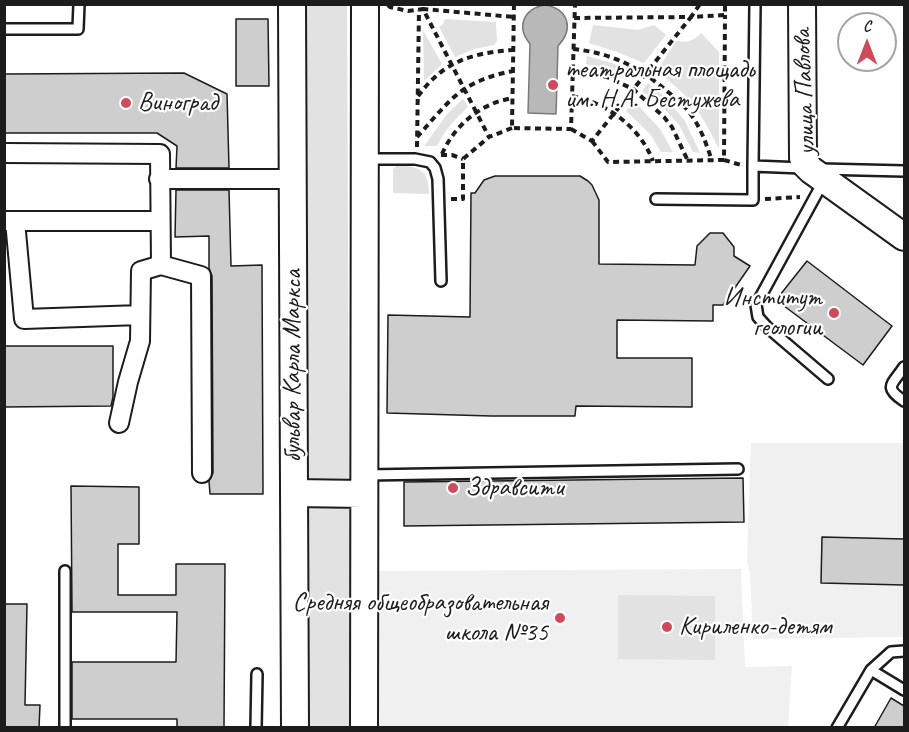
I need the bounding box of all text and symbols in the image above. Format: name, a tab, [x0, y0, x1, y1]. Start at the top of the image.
north arrow	[837, 12, 897, 72]
text: С	[863, 16, 871, 36]
street label: улица Павлова	[787, 28, 823, 156]
place label: театральная площадь им. Н.А. Бестужева	[565, 54, 754, 116]
marker: театральная площадь им. Н.А. Бестужева	[546, 78, 560, 92]
place label: Виноград	[138, 87, 218, 119]
marker: Виноград	[119, 96, 133, 110]
street label: бульвар Карла Маркса	[277, 269, 309, 463]
place label: Институт геологии	[724, 282, 822, 344]
marker: Институт геологии	[827, 306, 841, 320]
place label: Здравсити	[465, 472, 563, 504]
marker: Здравсити	[446, 481, 460, 495]
place label: Средняя общеобразовательная школа №35	[293, 587, 548, 648]
marker: Средняя общеобразовательная школа №35	[553, 611, 567, 625]
place label: Кириленко-детям	[679, 611, 831, 643]
marker: Кириленко-детям	[660, 620, 674, 634]

